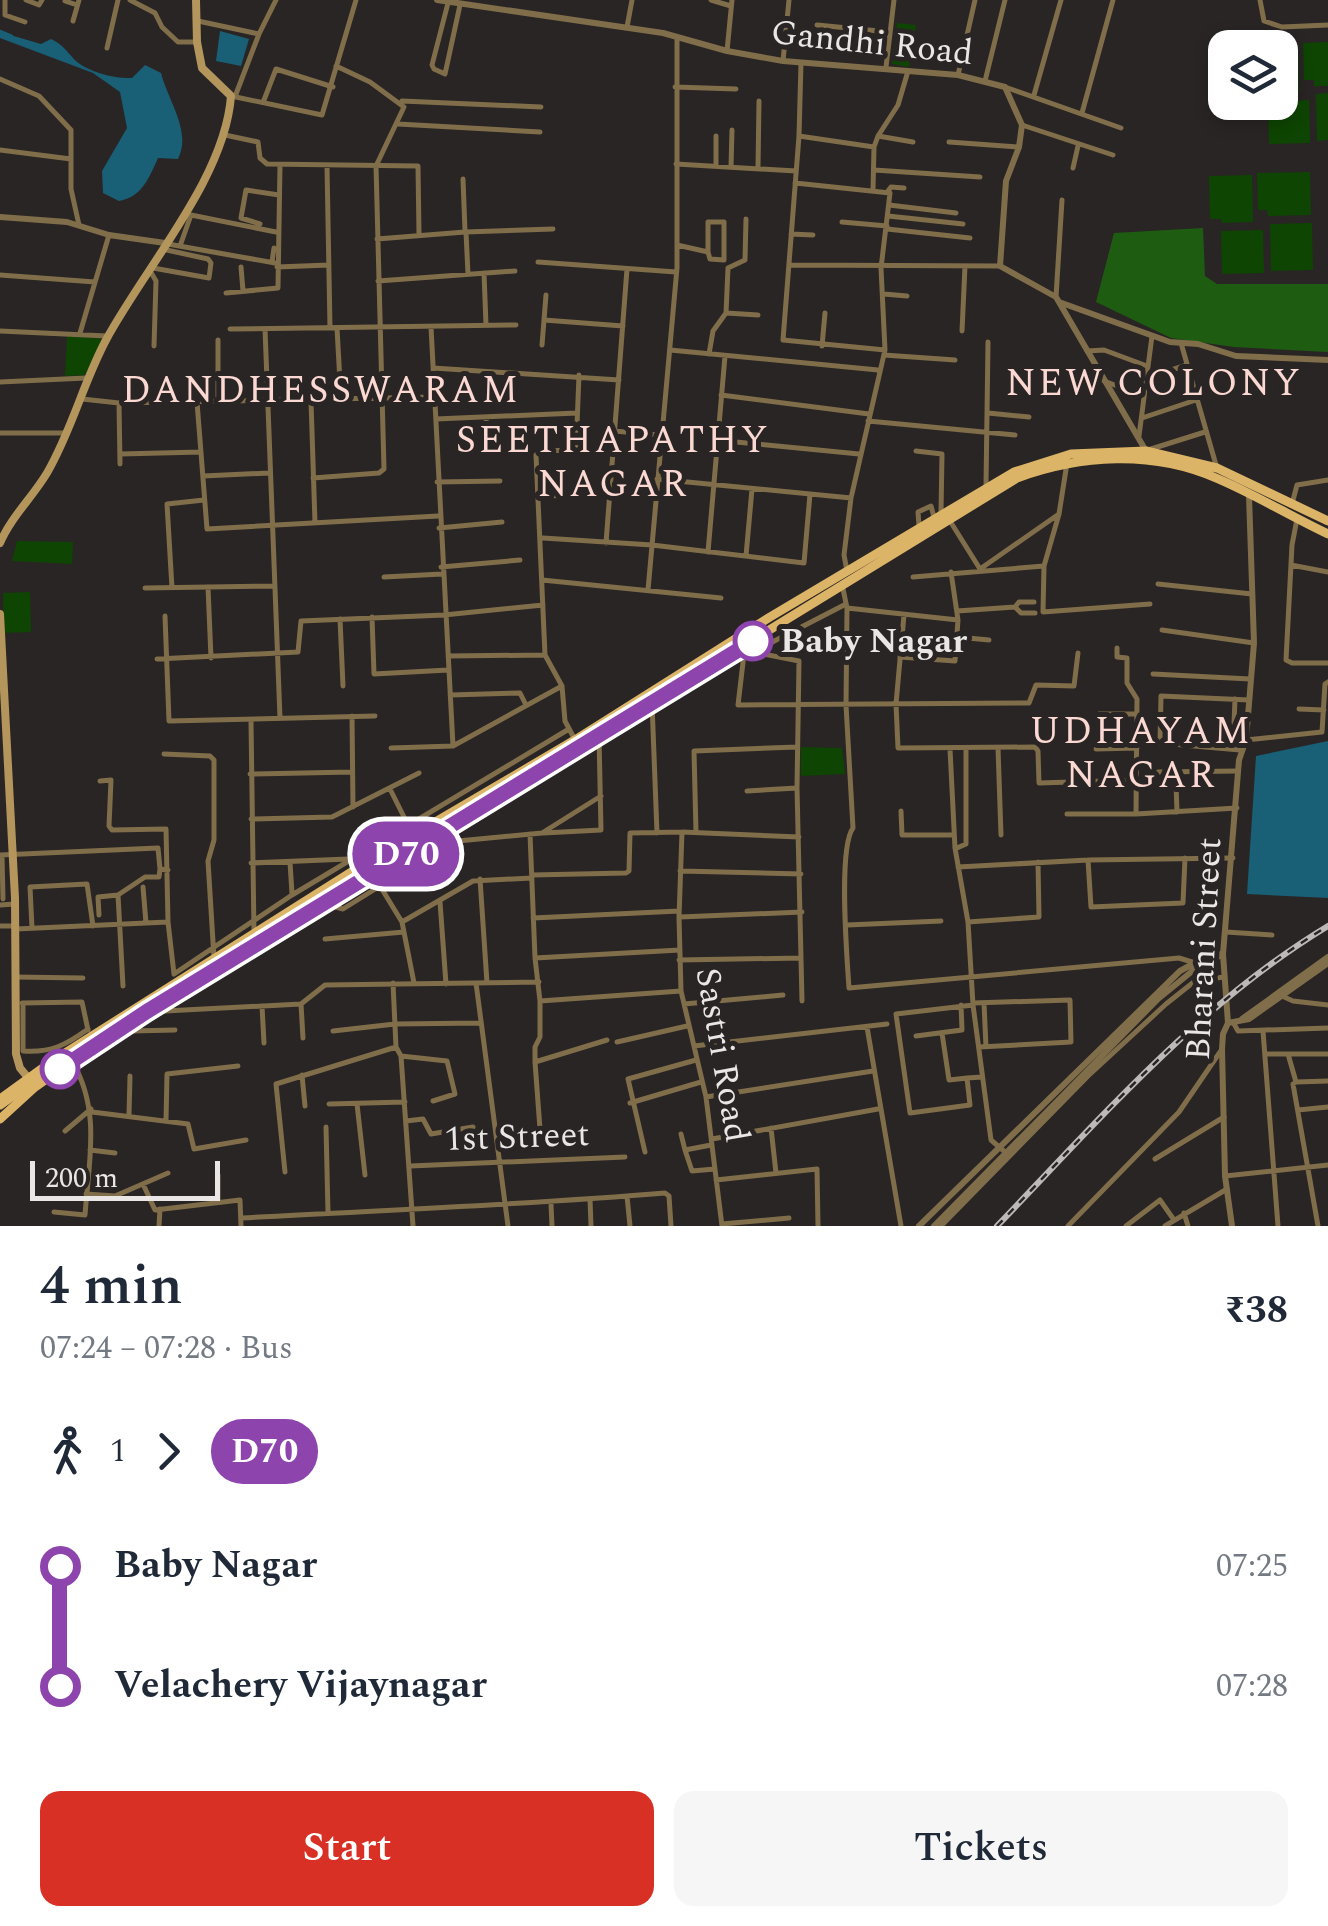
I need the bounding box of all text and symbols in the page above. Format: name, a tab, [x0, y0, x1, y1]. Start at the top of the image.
street label: Gandhi Road	[768, 6, 976, 80]
map controls	[1208, 30, 1298, 120]
button: layers	[1208, 30, 1298, 120]
district label: NEW COLONY	[1005, 355, 1303, 413]
district label: DANDHESSWARAM	[122, 362, 520, 420]
district label: SEETHAPATHY NAGAR	[456, 412, 770, 514]
place label: Baby Nagar	[780, 615, 967, 668]
marker: Baby Nagar	[734, 622, 772, 660]
district label: UDHAYAM NAGAR	[1029, 703, 1253, 805]
line badge: D70	[348, 822, 464, 886]
text: D70	[372, 828, 440, 881]
street label: Bharani Street	[1172, 836, 1236, 1062]
street label: Sastri Road	[681, 964, 763, 1146]
unlabelled marker	[41, 1050, 79, 1088]
street label: 1st Street	[443, 1108, 591, 1166]
scale bar	[30, 1156, 220, 1200]
text: 200 m	[45, 1157, 118, 1200]
text: 4 min	[40, 1245, 183, 1328]
text: ₹38	[1224, 1282, 1288, 1340]
text: 07:24 – 07:28 · Bus	[40, 1324, 293, 1373]
icon: walk	[40, 1424, 95, 1479]
icon: forward	[141, 1424, 196, 1479]
text: D70	[231, 1425, 298, 1478]
text: 1	[110, 1427, 126, 1476]
text: Baby Nagar	[114, 1537, 317, 1595]
text: 07:25	[1216, 1542, 1288, 1591]
text: Velachery Vijaynagar	[114, 1657, 487, 1715]
text: 07:28	[1216, 1662, 1288, 1711]
button: Start	[40, 1791, 654, 1906]
button: Tickets	[674, 1791, 1288, 1906]

